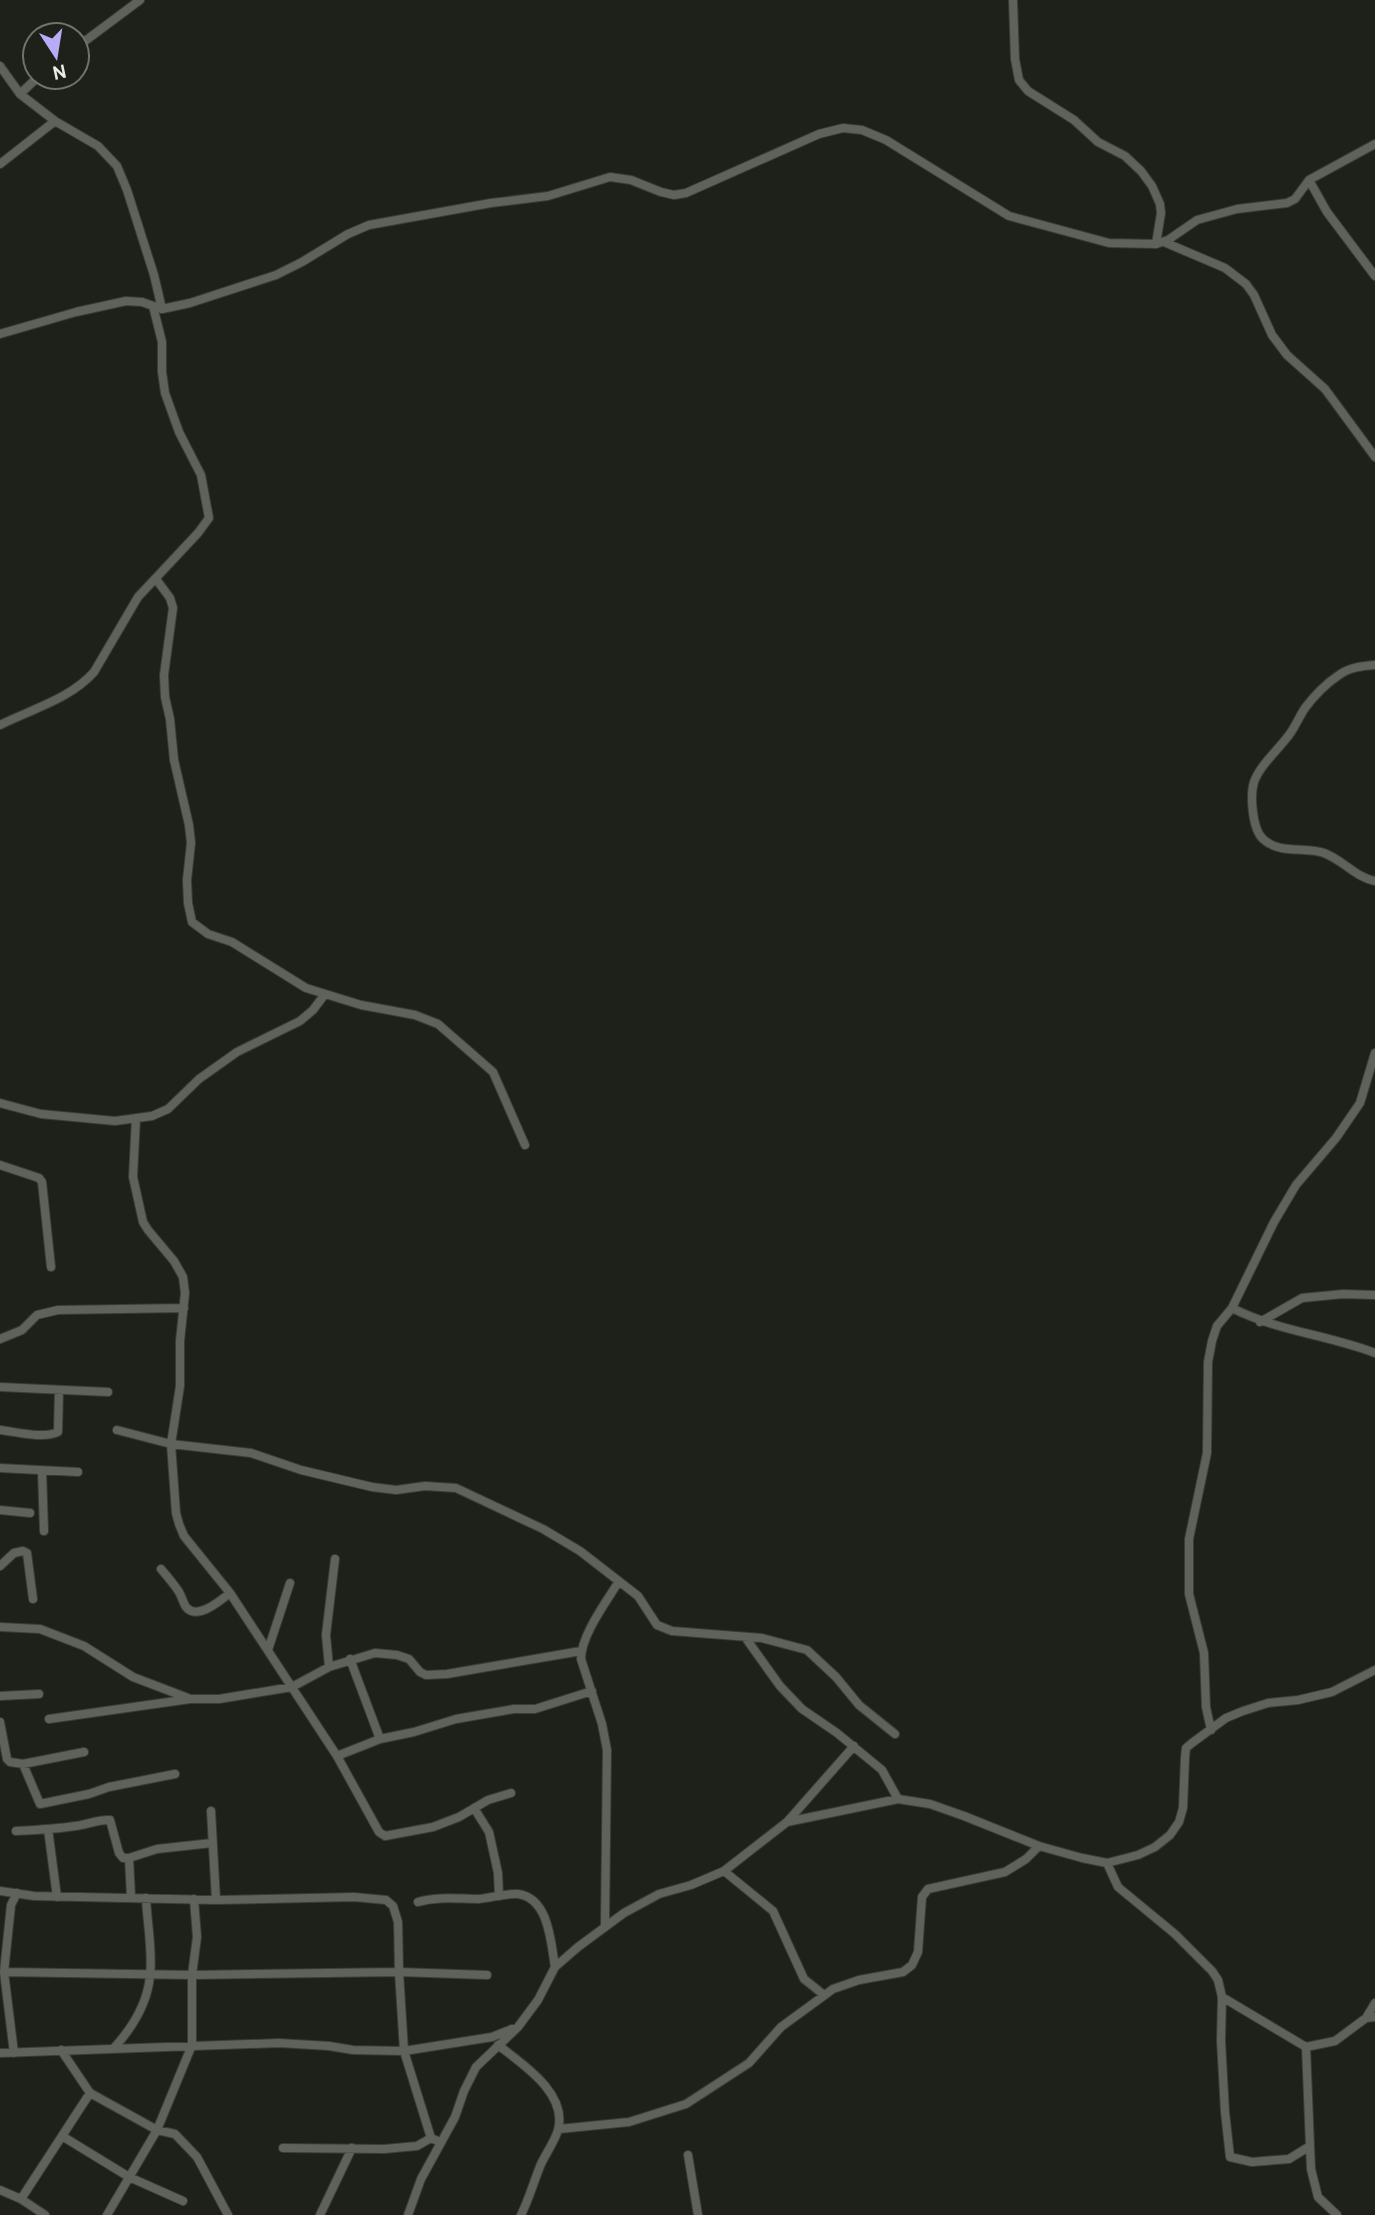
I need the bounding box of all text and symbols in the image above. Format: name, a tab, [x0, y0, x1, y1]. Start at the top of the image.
north arrow	[21, 21, 91, 91]
text: N	[50, 58, 68, 84]

